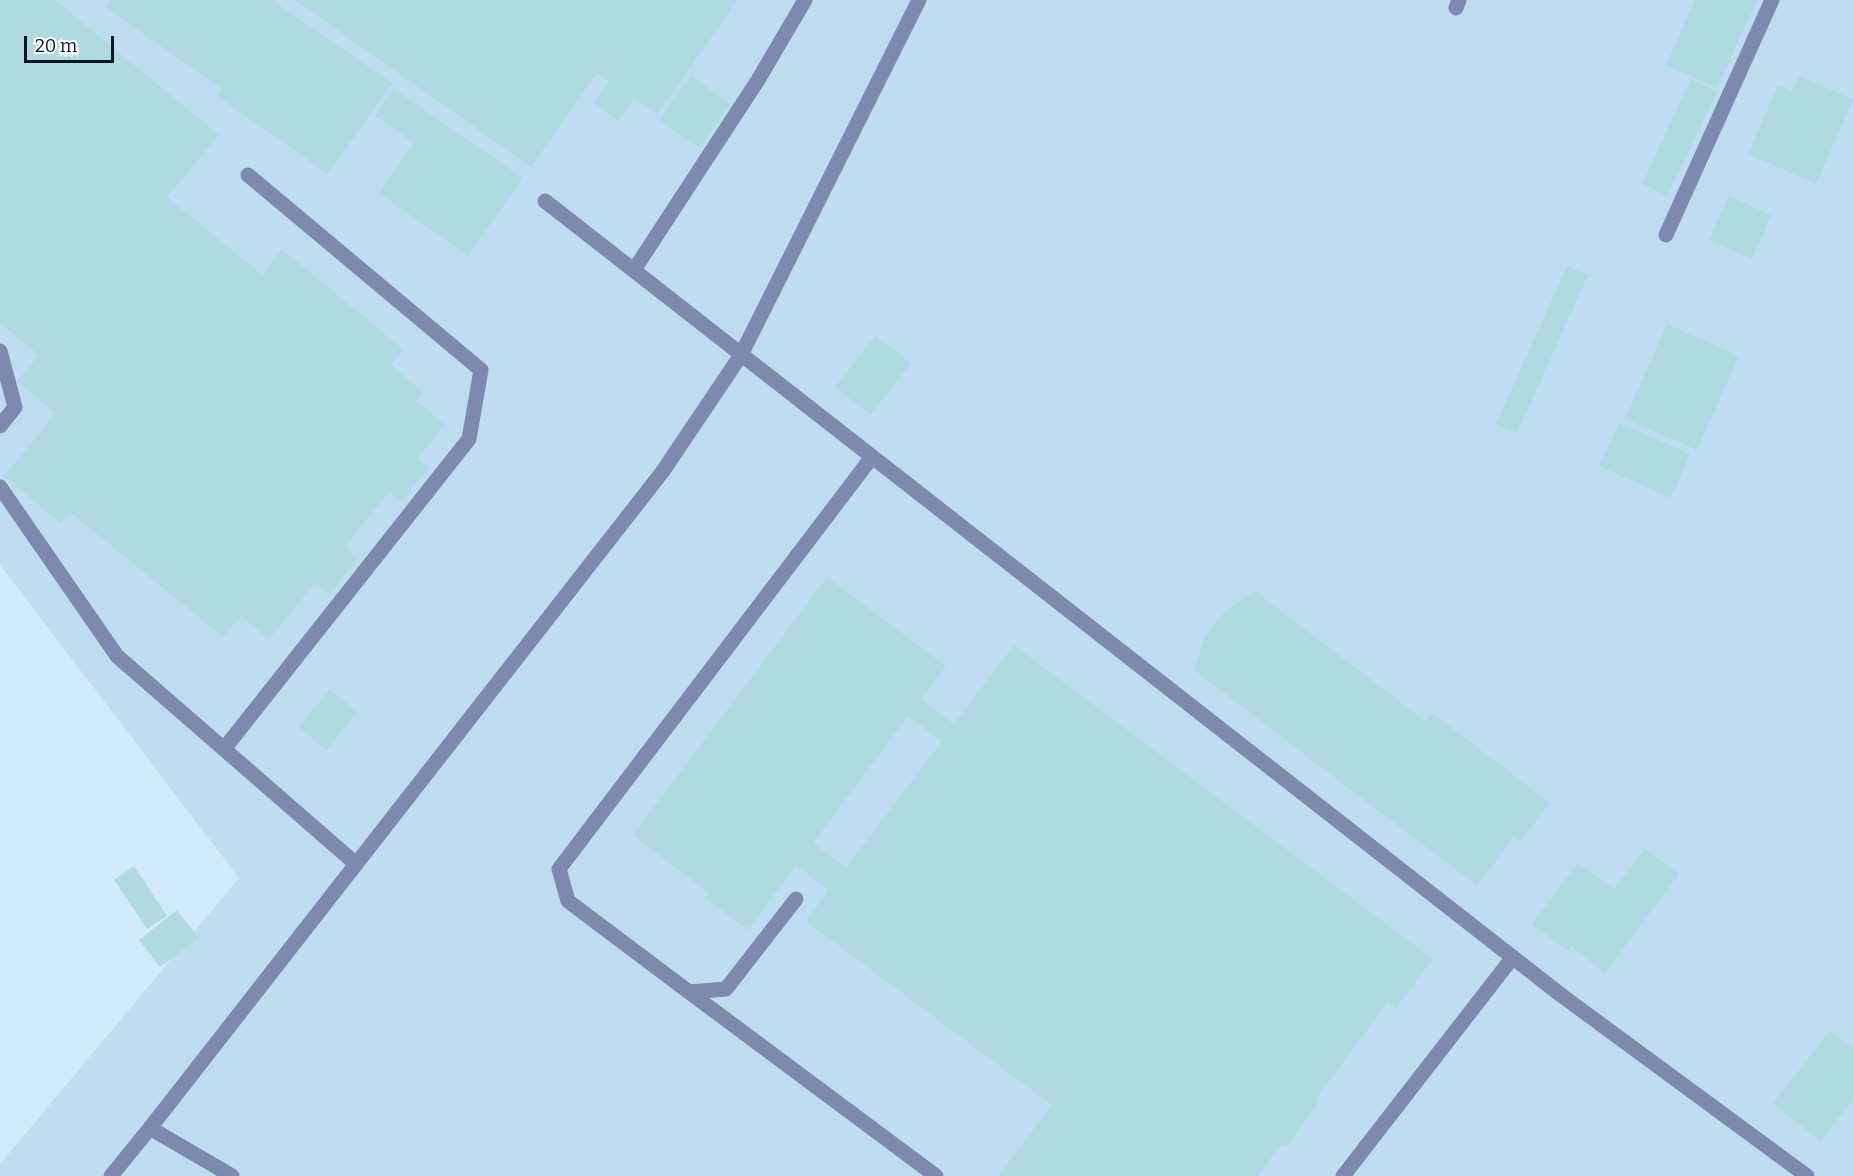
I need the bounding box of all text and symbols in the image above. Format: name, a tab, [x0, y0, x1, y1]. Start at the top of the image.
scale bar	[27, 24, 117, 62]
text: 20 m	[35, 35, 77, 57]

